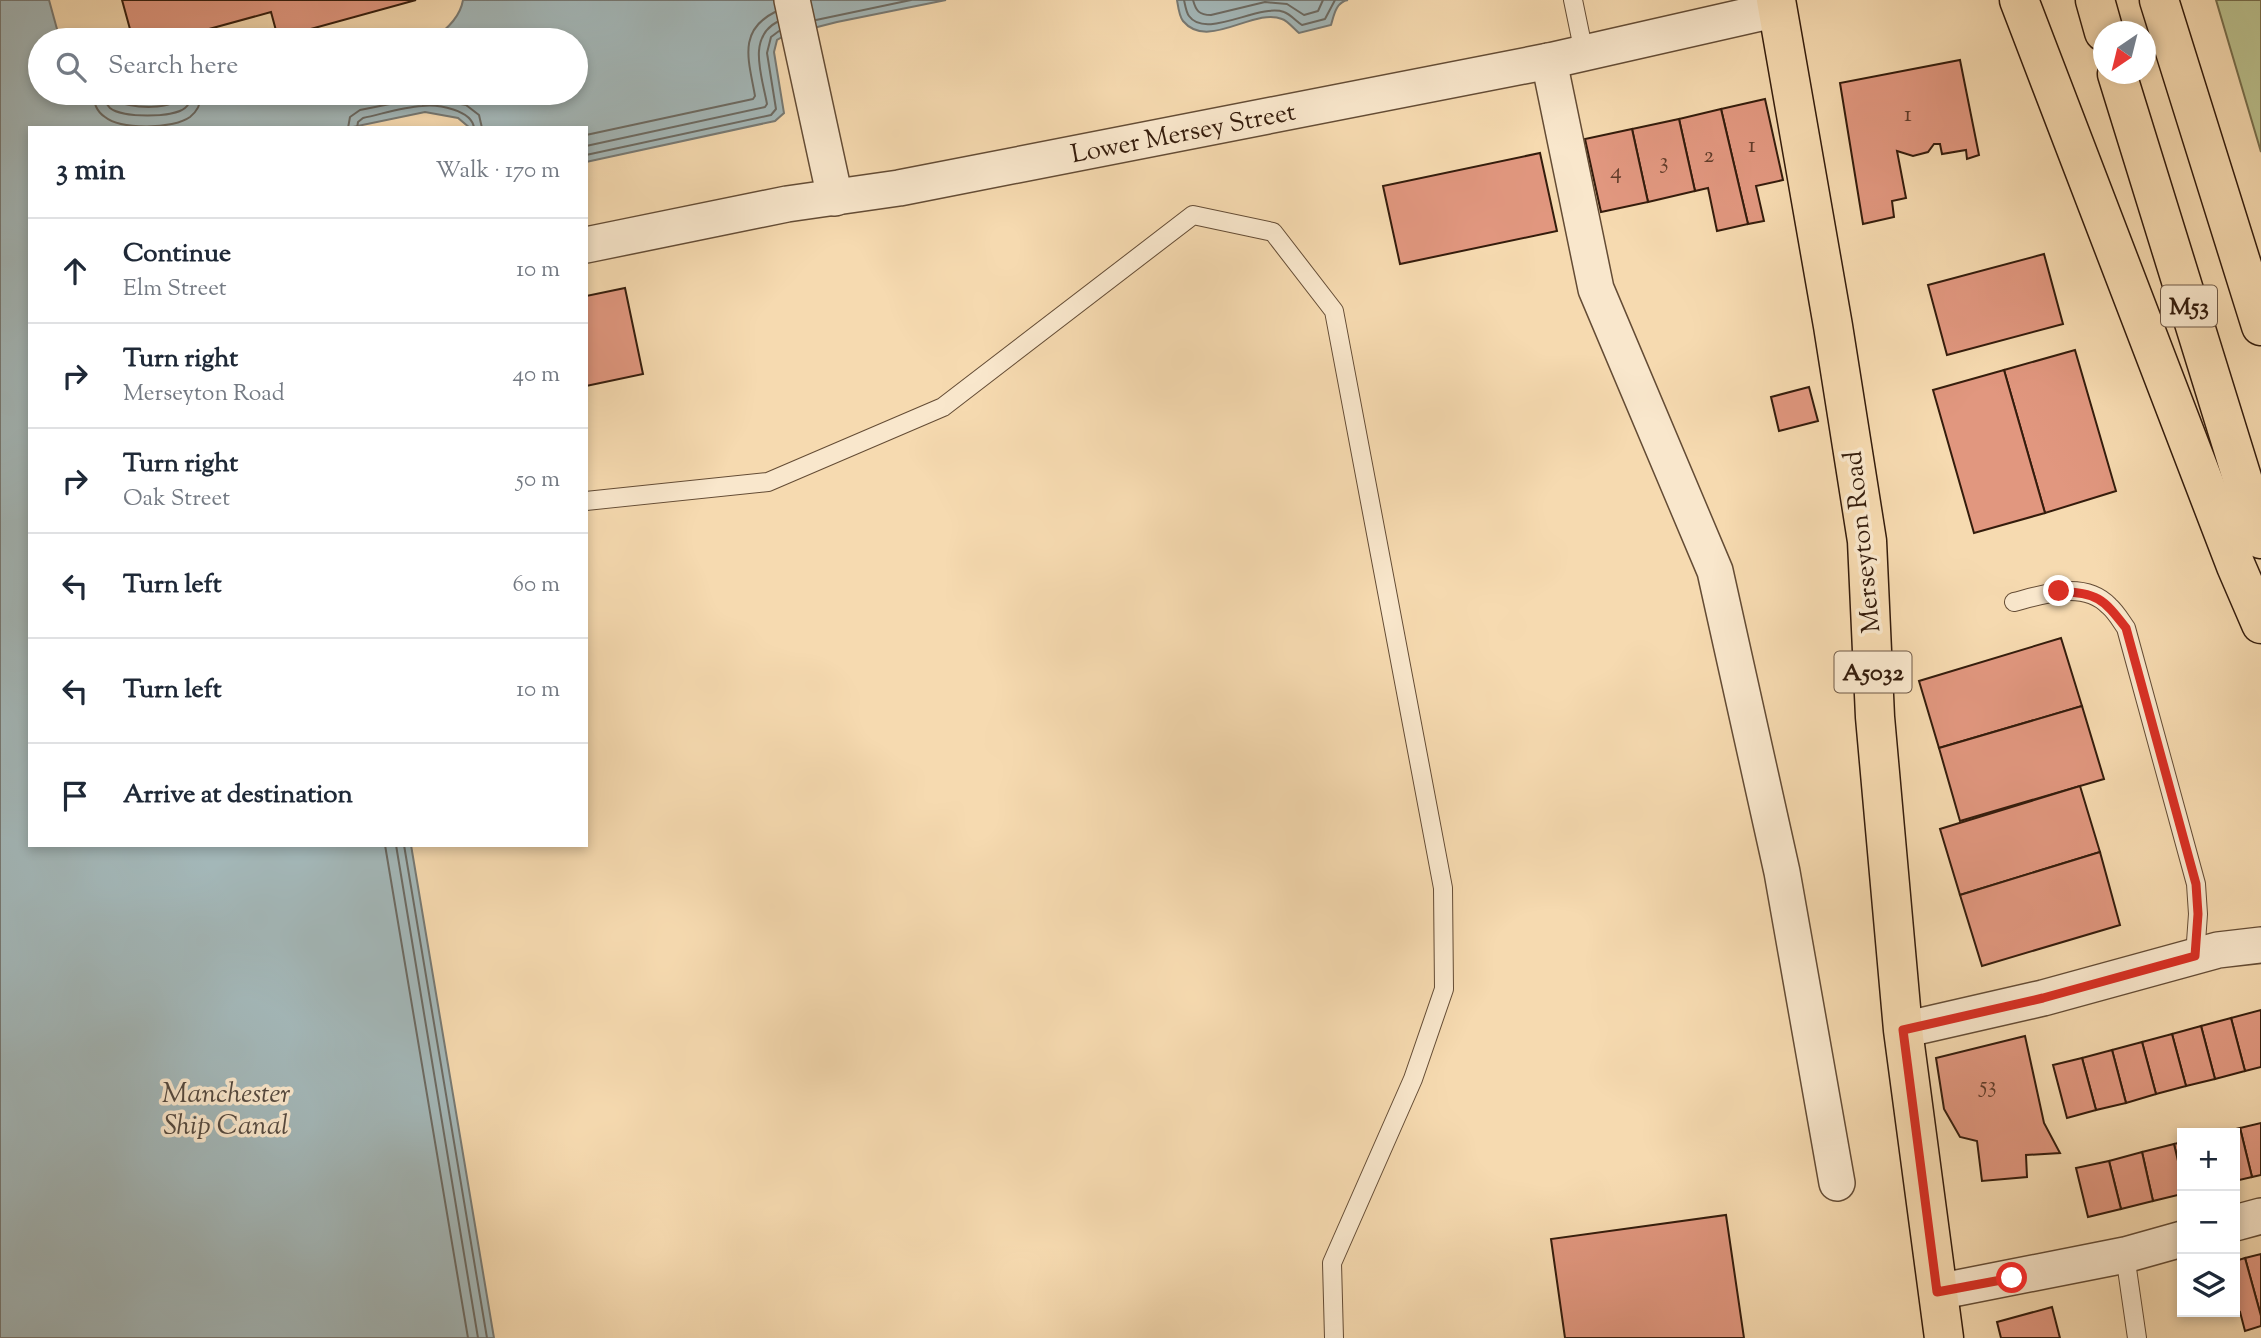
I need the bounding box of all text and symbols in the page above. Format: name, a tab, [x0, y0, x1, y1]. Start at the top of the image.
north arrow	[2093, 21, 2156, 84]
search box	[28, 28, 588, 105]
icon: search	[52, 48, 90, 86]
text: Search here	[108, 48, 238, 85]
street label: Lower Mersey Street	[1068, 95, 1299, 174]
house number: 1	[1904, 99, 1912, 132]
house number: 1	[1748, 130, 1756, 163]
house number: 2	[1704, 140, 1715, 173]
house number: 3	[1659, 146, 1669, 179]
text: 3 min	[56, 150, 126, 193]
text: Walk · 170 m	[435, 155, 560, 188]
house number: 4	[1610, 156, 1622, 189]
text: Continue	[123, 236, 231, 273]
icon: ahead	[56, 252, 94, 290]
text: 10 m	[516, 254, 560, 287]
text: Elm Street	[123, 273, 227, 306]
road number: M53	[2161, 286, 2217, 326]
text: Turn right	[123, 341, 238, 378]
icon: right	[56, 357, 94, 395]
text: 40 m	[513, 359, 560, 392]
text: Merseyton Road	[123, 378, 285, 411]
text: Turn right	[123, 446, 238, 483]
street label: Merseyton Road	[1836, 449, 1891, 635]
icon: right	[56, 462, 94, 500]
text: 50 m	[516, 464, 560, 497]
text: Oak Street	[123, 483, 230, 516]
icon: left	[56, 567, 94, 605]
text: Turn left	[123, 567, 222, 604]
text: 60 m	[512, 569, 560, 602]
route end	[2043, 575, 2074, 606]
road number: A5032	[1834, 652, 1912, 692]
icon: left	[56, 672, 94, 710]
text: Turn left	[123, 672, 222, 709]
text: 10 m	[516, 674, 560, 707]
icon: arrive	[56, 777, 94, 815]
text: Arrive at destination	[123, 777, 353, 814]
house number: 53	[1977, 1070, 1997, 1103]
water label: Manchester Ship Canal	[162, 1075, 290, 1147]
map controls	[2177, 1128, 2240, 1317]
button: +	[2177, 1128, 2240, 1191]
button: −	[2177, 1191, 2240, 1254]
button: layers	[2177, 1254, 2240, 1317]
route start	[1996, 1262, 2027, 1293]

